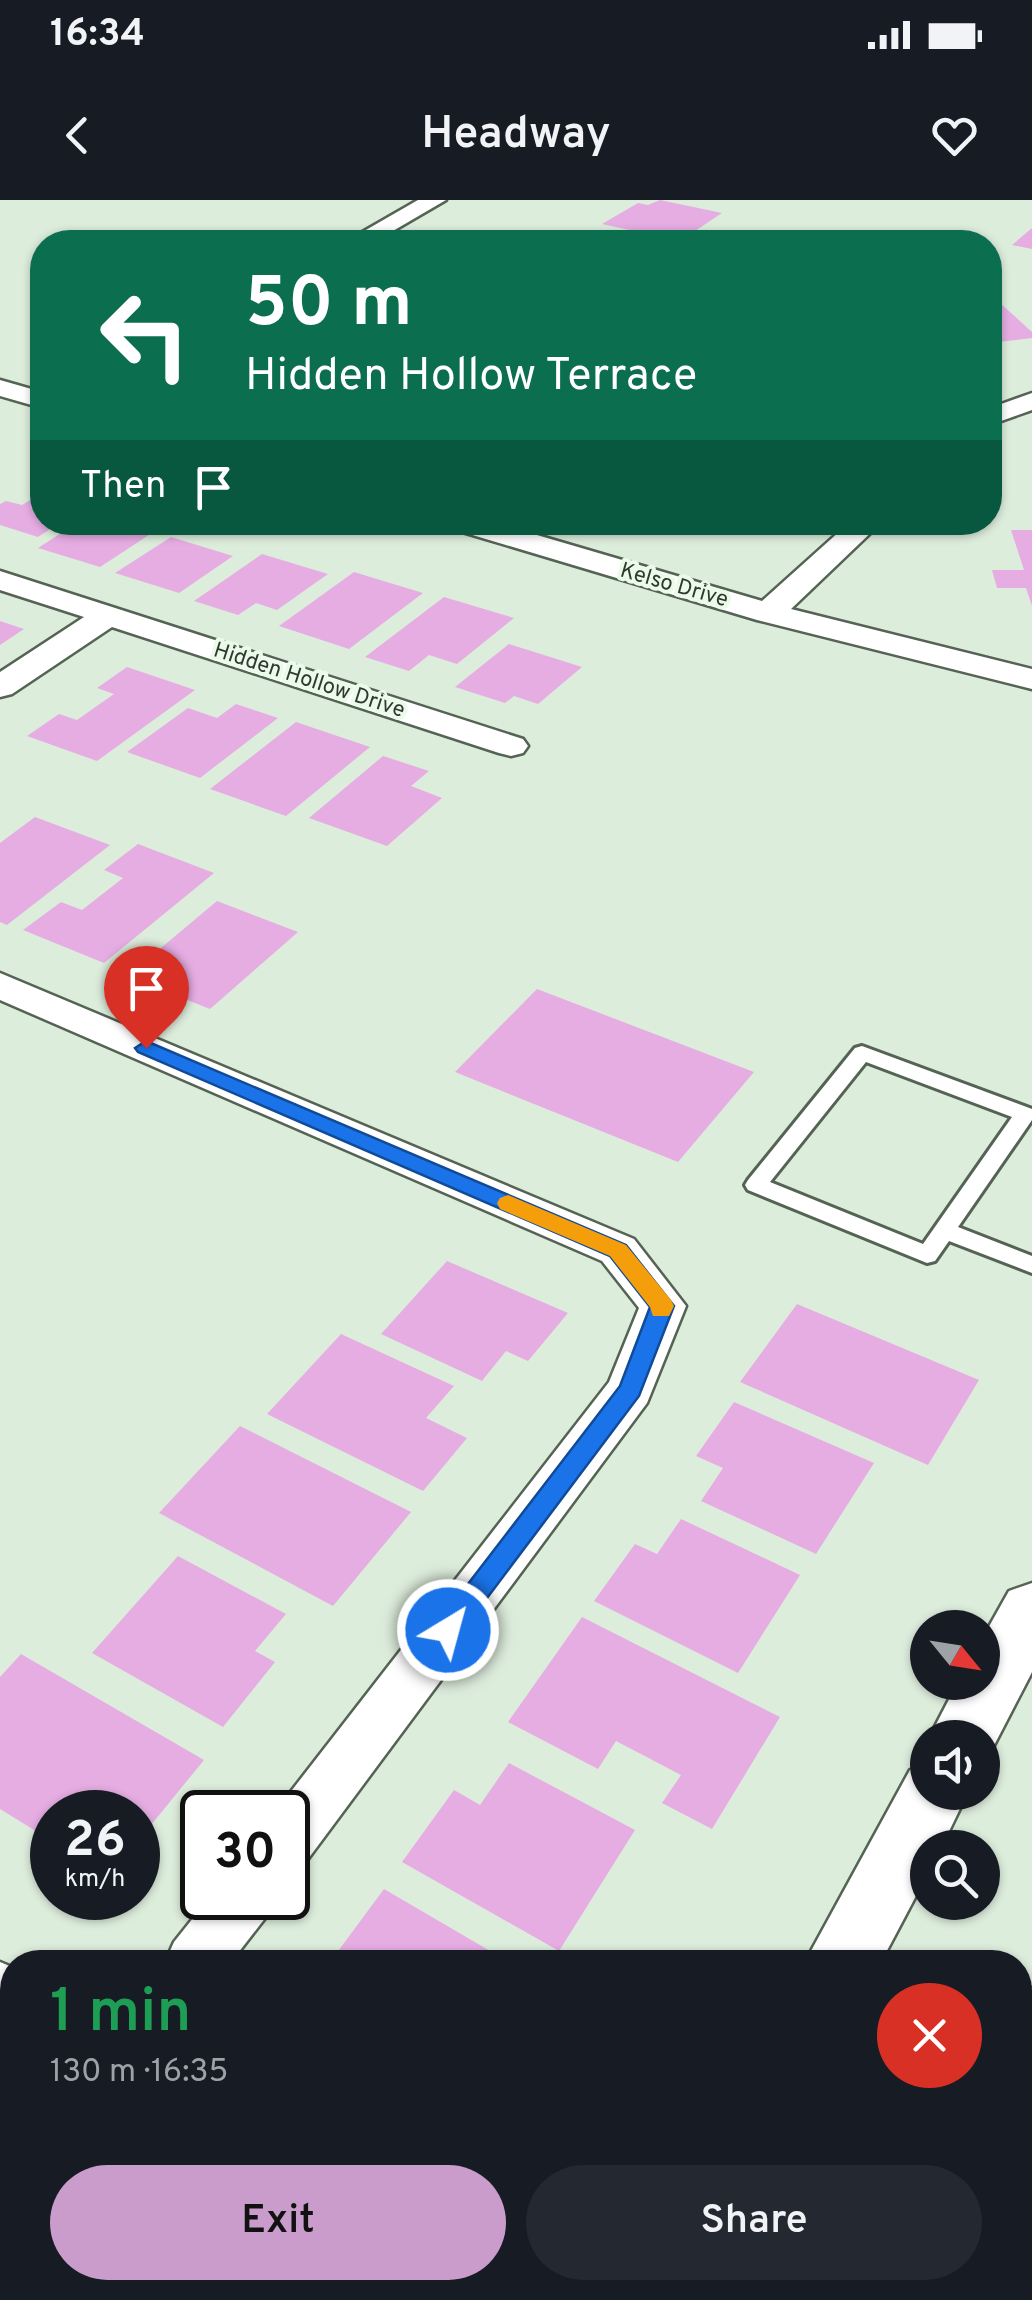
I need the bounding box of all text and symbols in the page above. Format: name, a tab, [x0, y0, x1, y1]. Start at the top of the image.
text: 16:34	[50, 11, 145, 60]
text: Headway	[421, 107, 611, 164]
icon: back	[50, 108, 105, 163]
icon: heart	[927, 108, 982, 163]
text: 50 m	[245, 262, 412, 351]
icon: left	[80, 270, 210, 400]
text: Hidden Hollow Terrace	[245, 349, 697, 406]
icon: arrive	[186, 460, 241, 515]
text: Then	[80, 463, 166, 512]
street label: Kelso Drive	[617, 558, 731, 614]
street label: Hidden Hollow Drive	[210, 637, 408, 725]
pin	[104, 946, 189, 1049]
icon: arrive	[119, 961, 174, 1016]
position arrow	[396, 1578, 500, 1682]
north arrow	[910, 1610, 1000, 1700]
map controls	[910, 1610, 1000, 1920]
button: sound	[910, 1720, 1000, 1810]
speed limit sign: 30	[180, 1790, 310, 1920]
text: 26	[64, 1811, 126, 1874]
button: search	[910, 1830, 1000, 1920]
text: km/h	[65, 1864, 125, 1896]
text: 1 min	[50, 1977, 191, 2053]
button: close	[877, 1983, 982, 2088]
text: 130 m · 16:35	[50, 2053, 228, 2093]
button: Exit	[50, 2165, 506, 2280]
button: Share	[526, 2165, 982, 2280]

